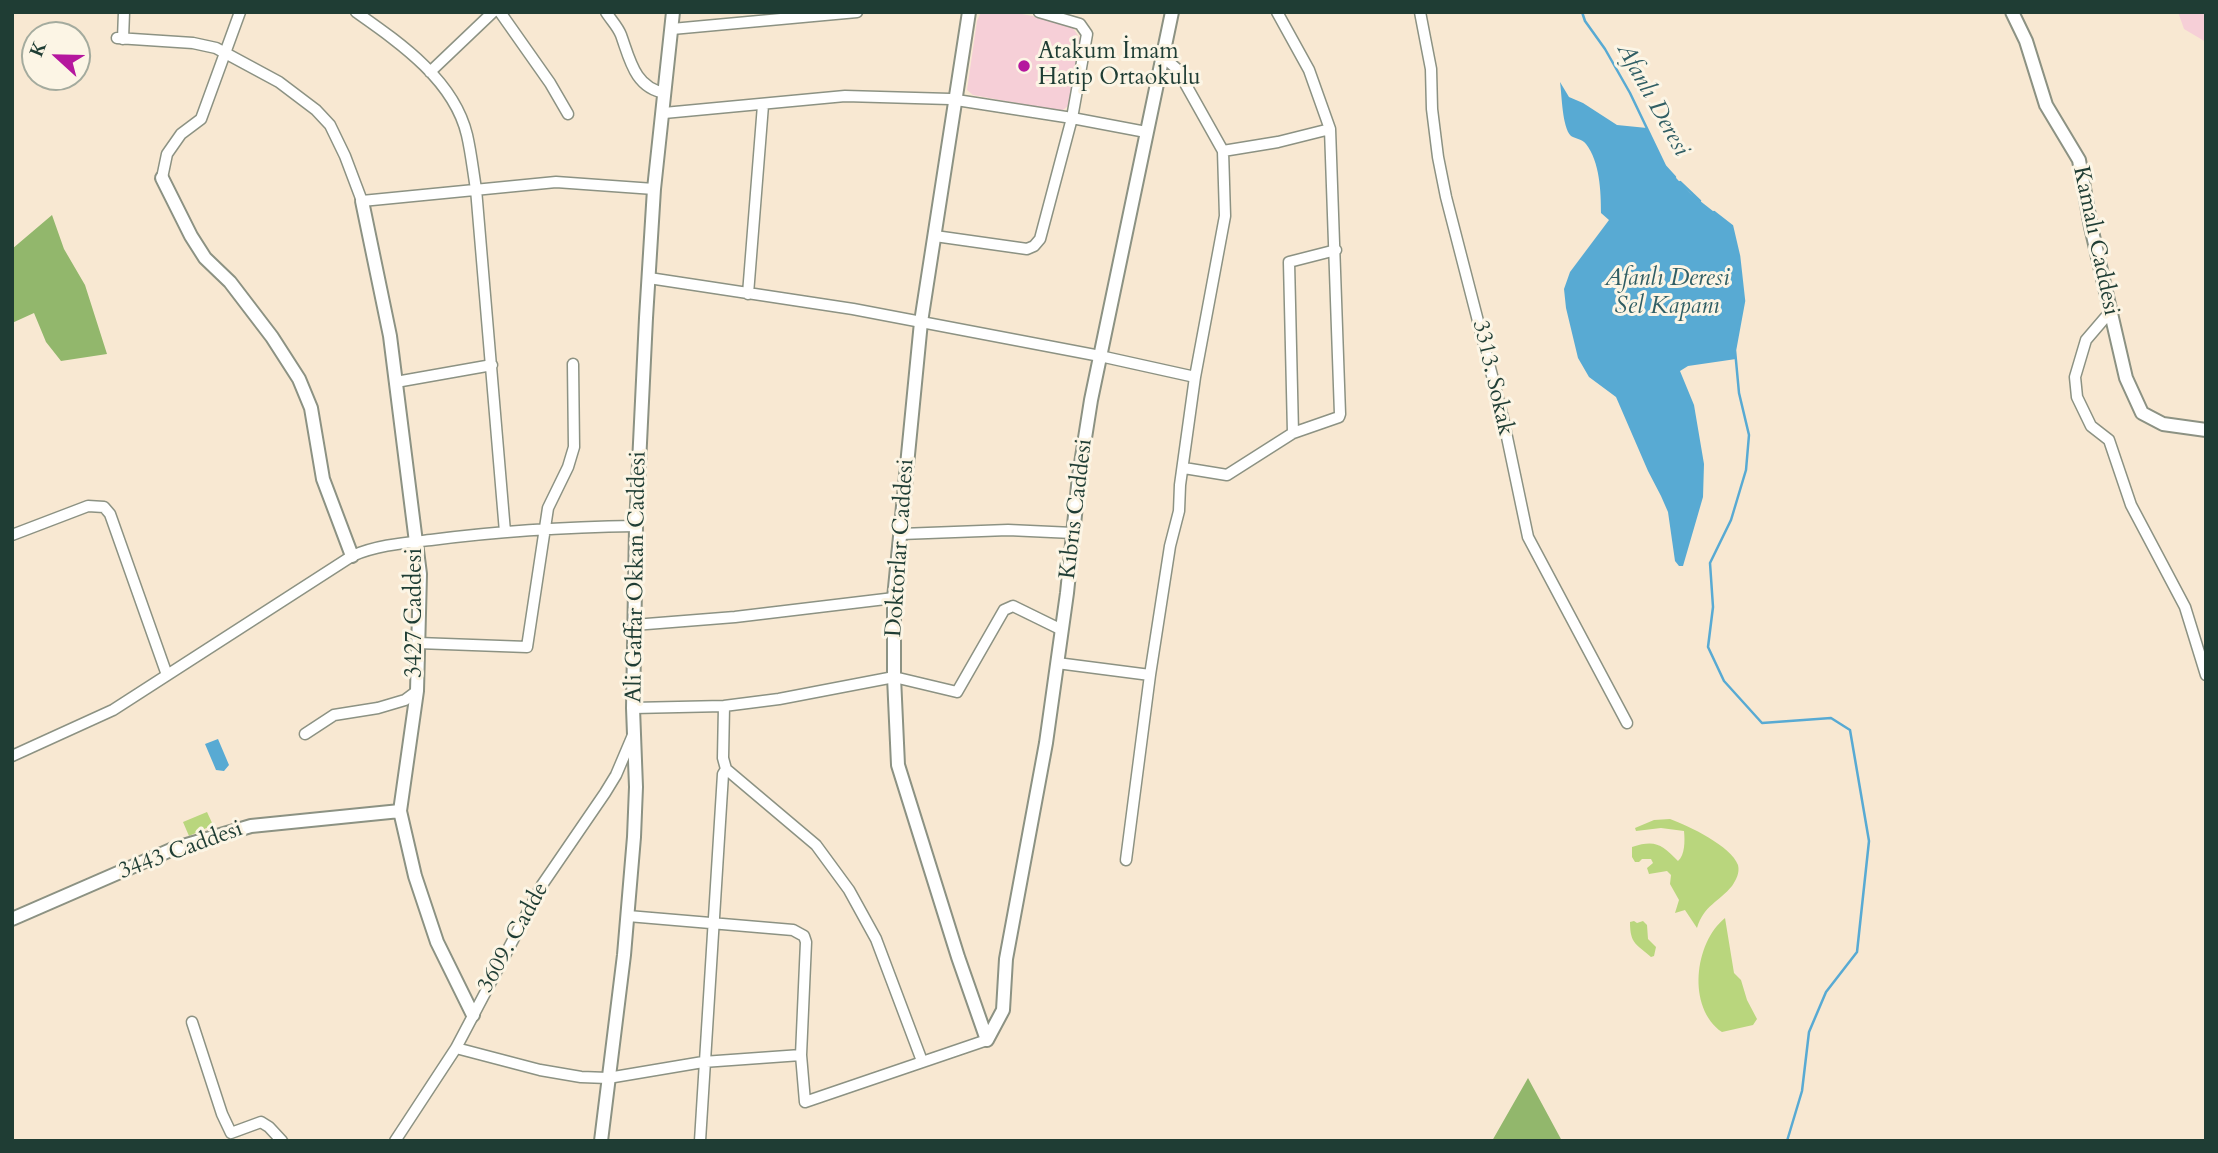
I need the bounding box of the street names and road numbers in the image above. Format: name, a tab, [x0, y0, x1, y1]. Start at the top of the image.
street label: Kamalı Caddesi	[2066, 164, 2124, 318]
street label: 3313. Sokak	[1465, 318, 1519, 438]
street label: Kıbrıs Caddesi	[1055, 437, 1099, 581]
street label: Ali Gaffar Okkan Caddesi	[621, 451, 653, 703]
street label: Doktorlar Caddesi	[881, 458, 921, 638]
street label: 3427 Caddesi	[402, 548, 430, 678]
street label: 3443 Caddesi	[115, 816, 247, 886]
street label: 3609. Cadde	[472, 878, 556, 998]

